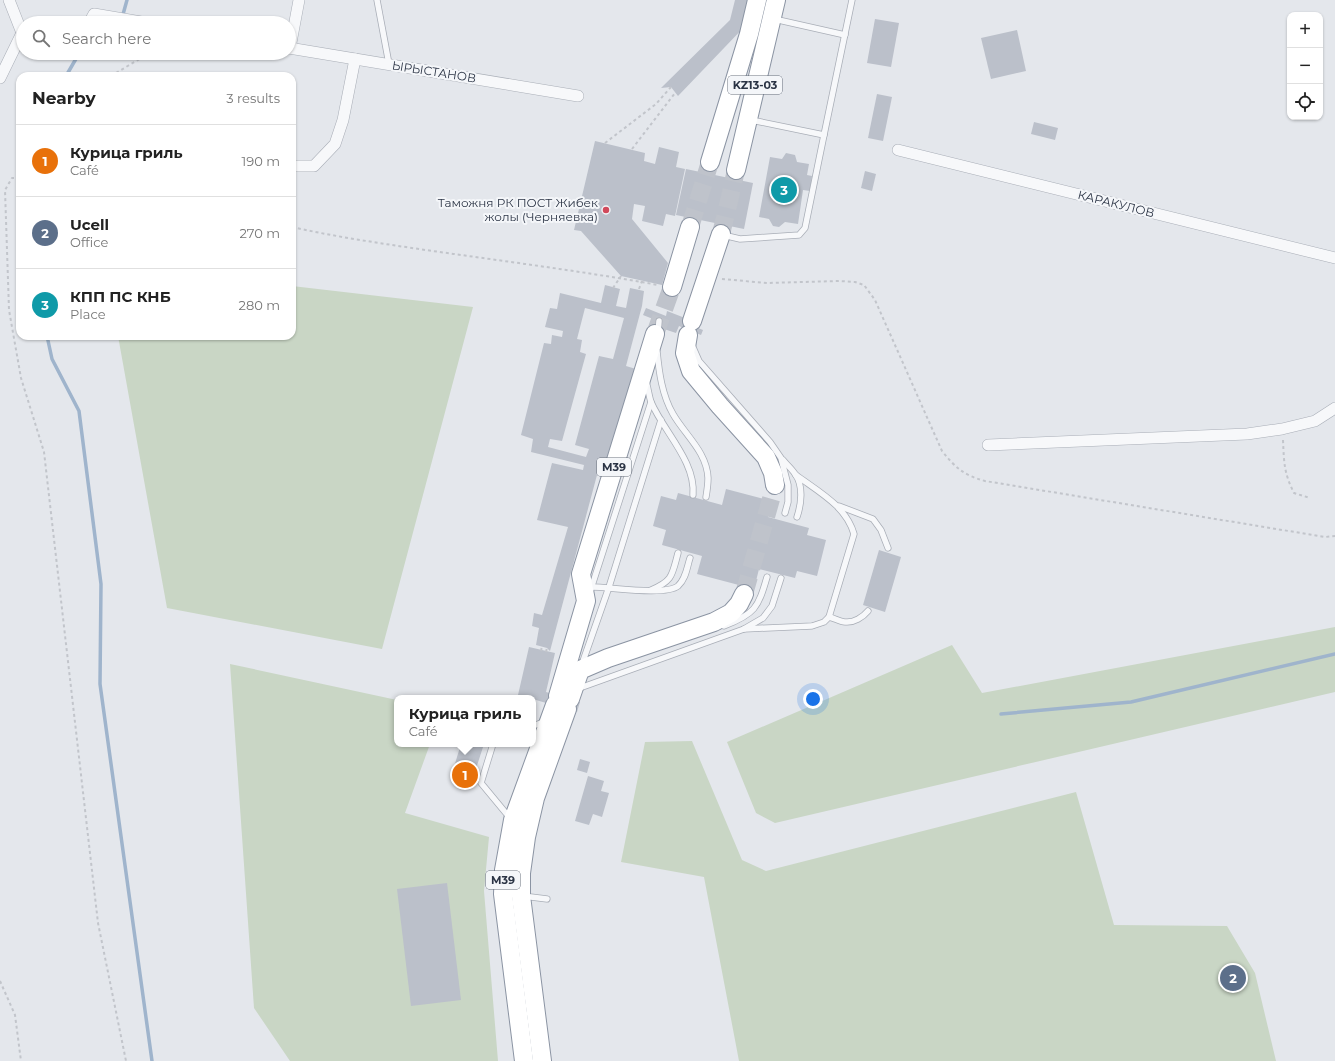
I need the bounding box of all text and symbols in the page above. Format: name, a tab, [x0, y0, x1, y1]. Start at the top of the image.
map controls	[1287, 12, 1323, 120]
button: +	[1287, 12, 1323, 48]
search box	[16, 16, 296, 60]
icon: search	[30, 27, 52, 49]
text: Search here	[62, 29, 151, 48]
button: −	[1287, 48, 1323, 84]
street label: ЫРЫСТАНОВ	[391, 57, 477, 86]
road number: KZ13-03	[728, 76, 782, 94]
button: locate	[1287, 84, 1323, 120]
text: Nearby	[32, 88, 96, 108]
text: 3 results	[226, 90, 280, 106]
text: Курица гриль	[70, 143, 183, 162]
text: 1	[42, 153, 48, 169]
text: 190 m	[242, 153, 280, 169]
text: Café	[70, 162, 99, 178]
pin: 3	[771, 175, 797, 205]
street label: КАРАКУЛОВ	[1076, 187, 1156, 220]
place label: Таможня РК ПОСТ Жибек жолы (Черняевка)	[438, 195, 598, 224]
marker: Таможня РК ПОСТ Жибек жолы (Черняевка)	[601, 205, 611, 215]
text: Ucell	[70, 215, 109, 234]
text: 2	[41, 225, 49, 241]
text: 270 m	[239, 225, 280, 241]
text: Office	[70, 234, 108, 250]
text: КПП ПС КНБ	[70, 287, 171, 306]
text: 3	[41, 297, 49, 313]
text: 280 m	[239, 297, 280, 313]
text: Place	[70, 306, 106, 322]
road number: M39	[597, 458, 631, 476]
your location	[803, 689, 823, 709]
popup	[394, 695, 536, 747]
text: Курица гриль	[409, 704, 521, 723]
text: Café	[409, 723, 438, 739]
pin: 1	[452, 760, 478, 790]
road number: M39	[486, 871, 520, 889]
pin: 2	[1220, 963, 1246, 993]

